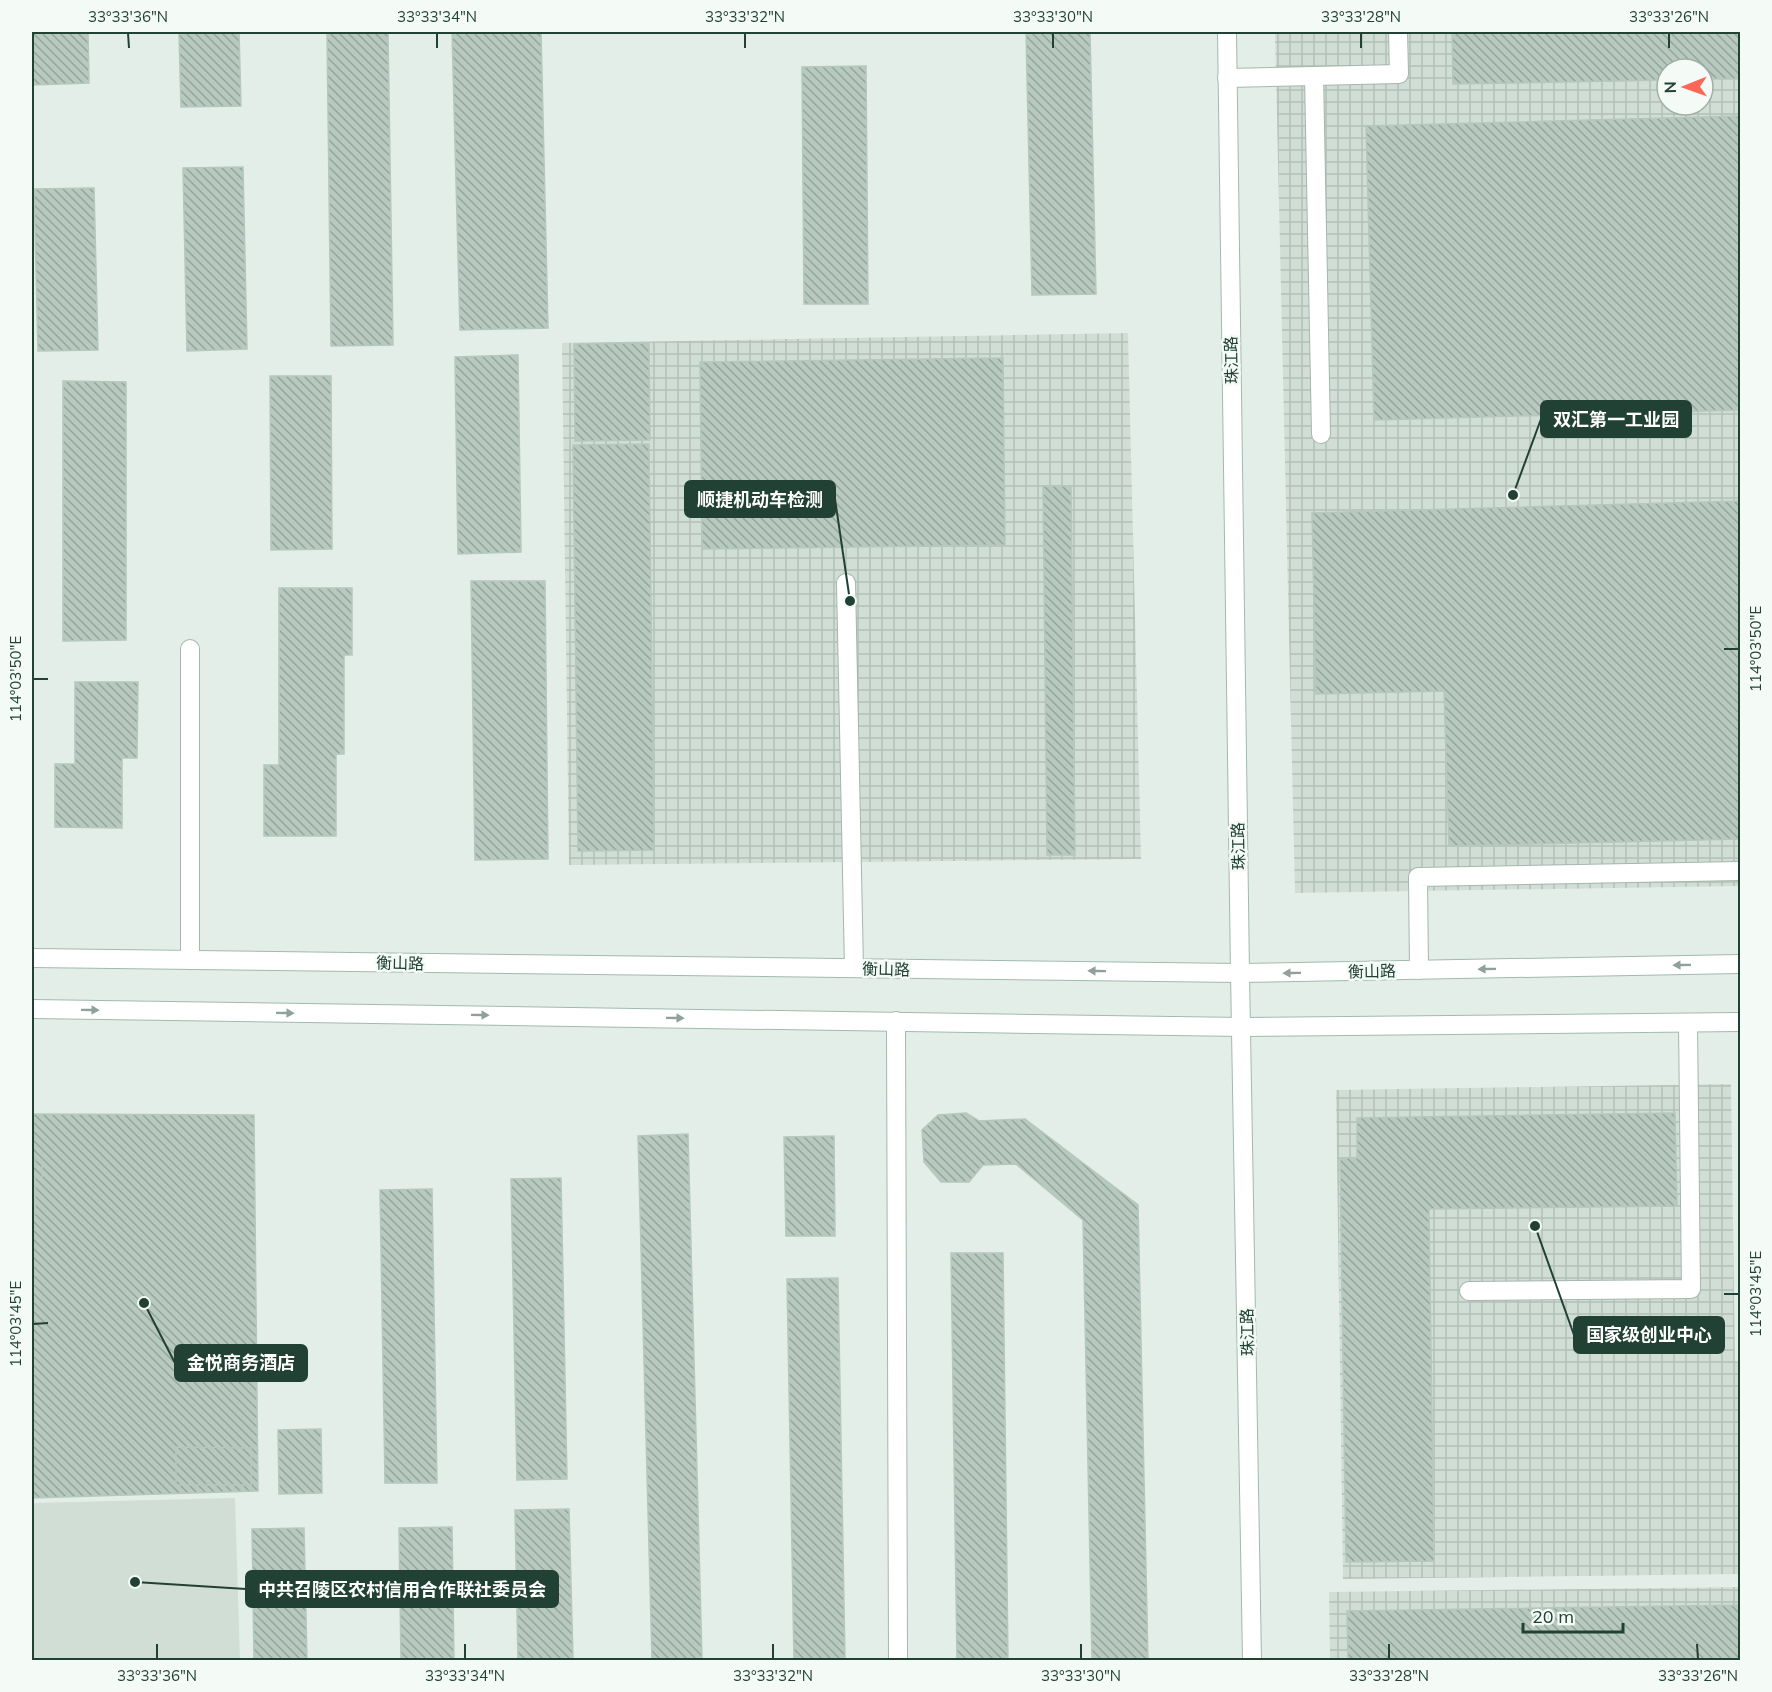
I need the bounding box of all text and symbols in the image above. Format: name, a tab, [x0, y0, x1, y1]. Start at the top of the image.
text: 33°33'36"N	[88, 7, 168, 26]
text: 33°33'34"N	[397, 7, 477, 26]
text: 33°33'32"N	[705, 7, 785, 26]
text: 33°33'30"N	[1013, 7, 1093, 26]
text: 33°33'28"N	[1321, 7, 1401, 26]
text: 33°33'26"N	[1629, 7, 1709, 26]
north arrow	[1655, 57, 1715, 117]
text: N	[1660, 81, 1680, 93]
street label: 珠江路	[1221, 336, 1241, 384]
callout: 双汇第一工业园	[1541, 401, 1691, 437]
text: 双汇第一工业园	[1553, 408, 1679, 431]
callout: 顺捷机动车检测	[685, 481, 835, 517]
text: 顺捷机动车检测	[697, 488, 823, 511]
text: 114°03'50"E	[1746, 606, 1765, 692]
text: 114°03'50"E	[6, 636, 25, 722]
street label: 珠江路	[1228, 822, 1248, 870]
street label: 衡山路	[376, 953, 424, 973]
street label: 衡山路	[862, 959, 910, 979]
street label: 衡山路	[1348, 961, 1396, 981]
one-way arrow	[1673, 961, 1692, 970]
one-way arrow	[1478, 964, 1497, 974]
one-way arrow	[1088, 967, 1107, 976]
one-way arrow	[1283, 968, 1302, 977]
one-way arrow	[80, 1005, 99, 1015]
one-way arrow	[275, 1008, 294, 1018]
one-way arrow	[470, 1010, 489, 1020]
one-way arrow	[665, 1013, 684, 1023]
text: 114°03'45"E	[1746, 1251, 1765, 1337]
text: 114°03'45"E	[6, 1281, 25, 1367]
street label: 珠江路	[1237, 1308, 1257, 1356]
callout: 国家级创业中心	[1574, 1317, 1724, 1353]
text: 国家级创业中心	[1586, 1323, 1712, 1346]
callout: 金悦商务酒店	[175, 1345, 307, 1381]
text: 金悦商务酒店	[187, 1351, 295, 1374]
callout: 中共召陵区农村信用合作联社委员会	[246, 1571, 558, 1607]
text: 中共召陵区农村信用合作联社委员会	[258, 1578, 546, 1601]
scale bar	[1523, 1596, 1624, 1634]
text: 20 m	[1532, 1605, 1574, 1628]
text: 33°33'36"N	[117, 1666, 197, 1685]
text: 33°33'34"N	[425, 1666, 505, 1685]
text: 33°33'32"N	[733, 1666, 813, 1685]
text: 33°33'30"N	[1041, 1666, 1121, 1685]
text: 33°33'28"N	[1349, 1666, 1429, 1685]
text: 33°33'26"N	[1658, 1666, 1738, 1685]

